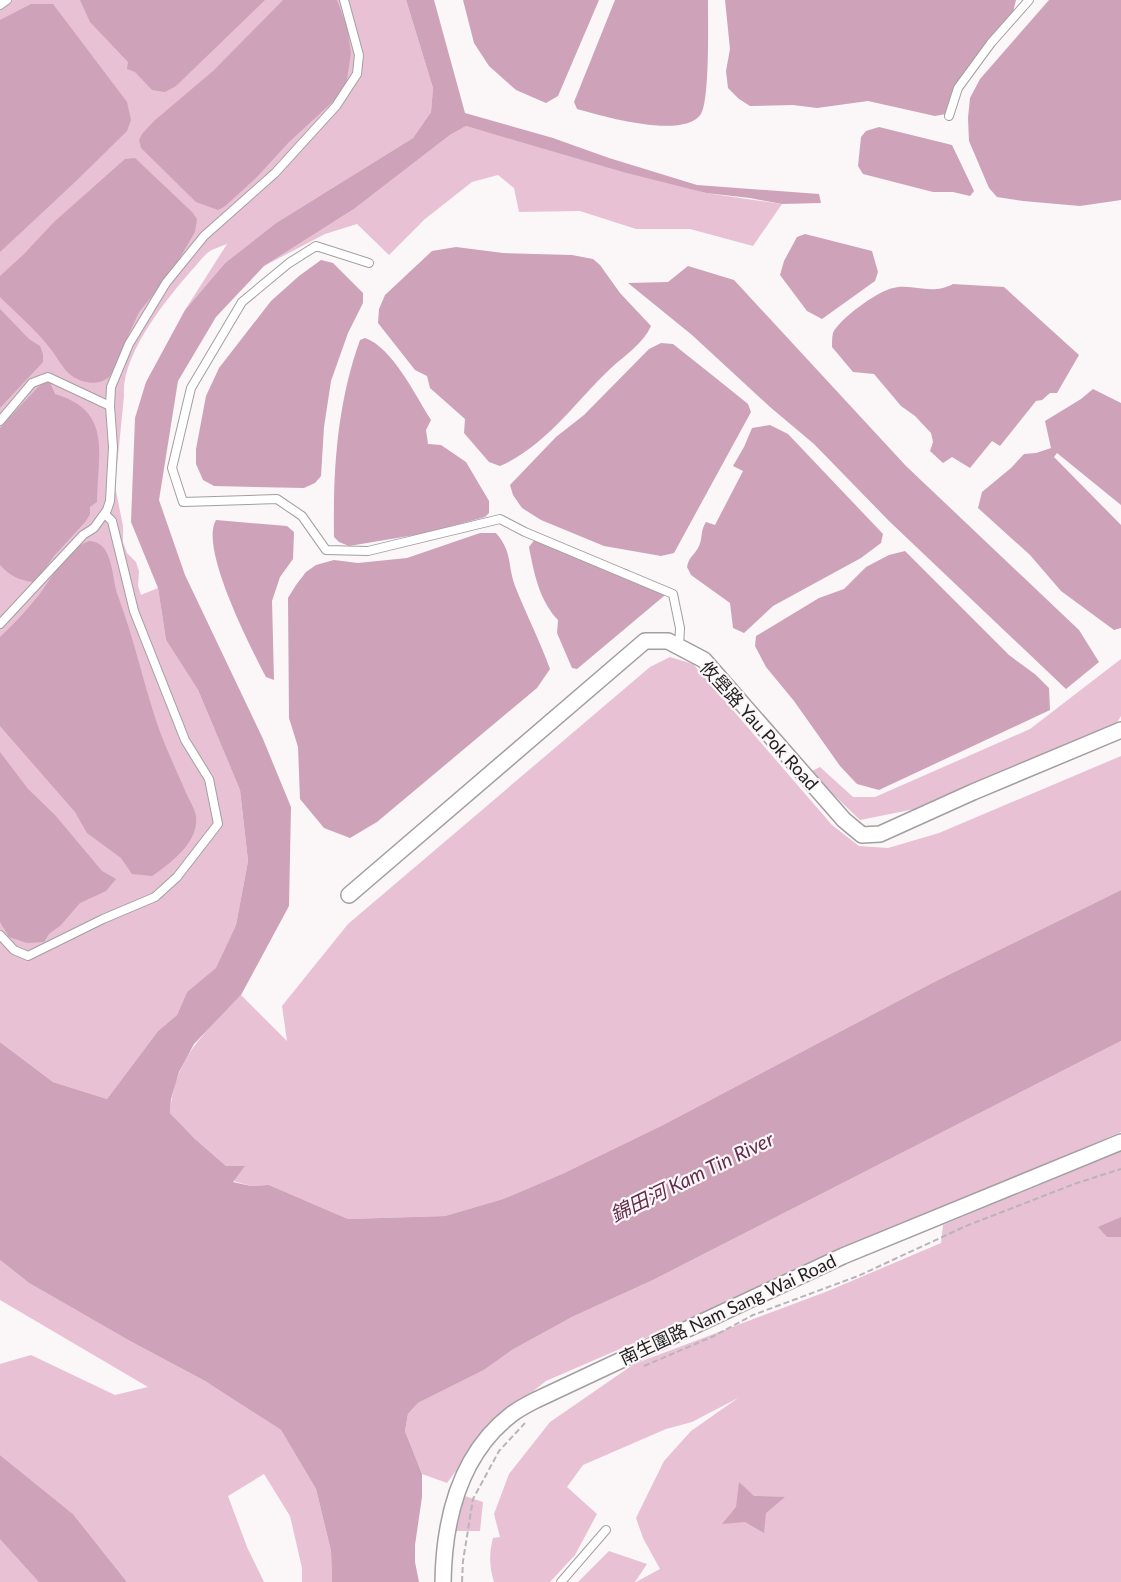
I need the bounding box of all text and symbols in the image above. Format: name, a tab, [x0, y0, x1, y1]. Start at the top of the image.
street label: 攸壆路 Yau Pok Road	[696, 656, 823, 794]
water label: 錦田河 Kam Tin River	[606, 1126, 778, 1226]
street label: 南生圍路 Nam Sang Wai Road	[616, 1249, 839, 1369]

